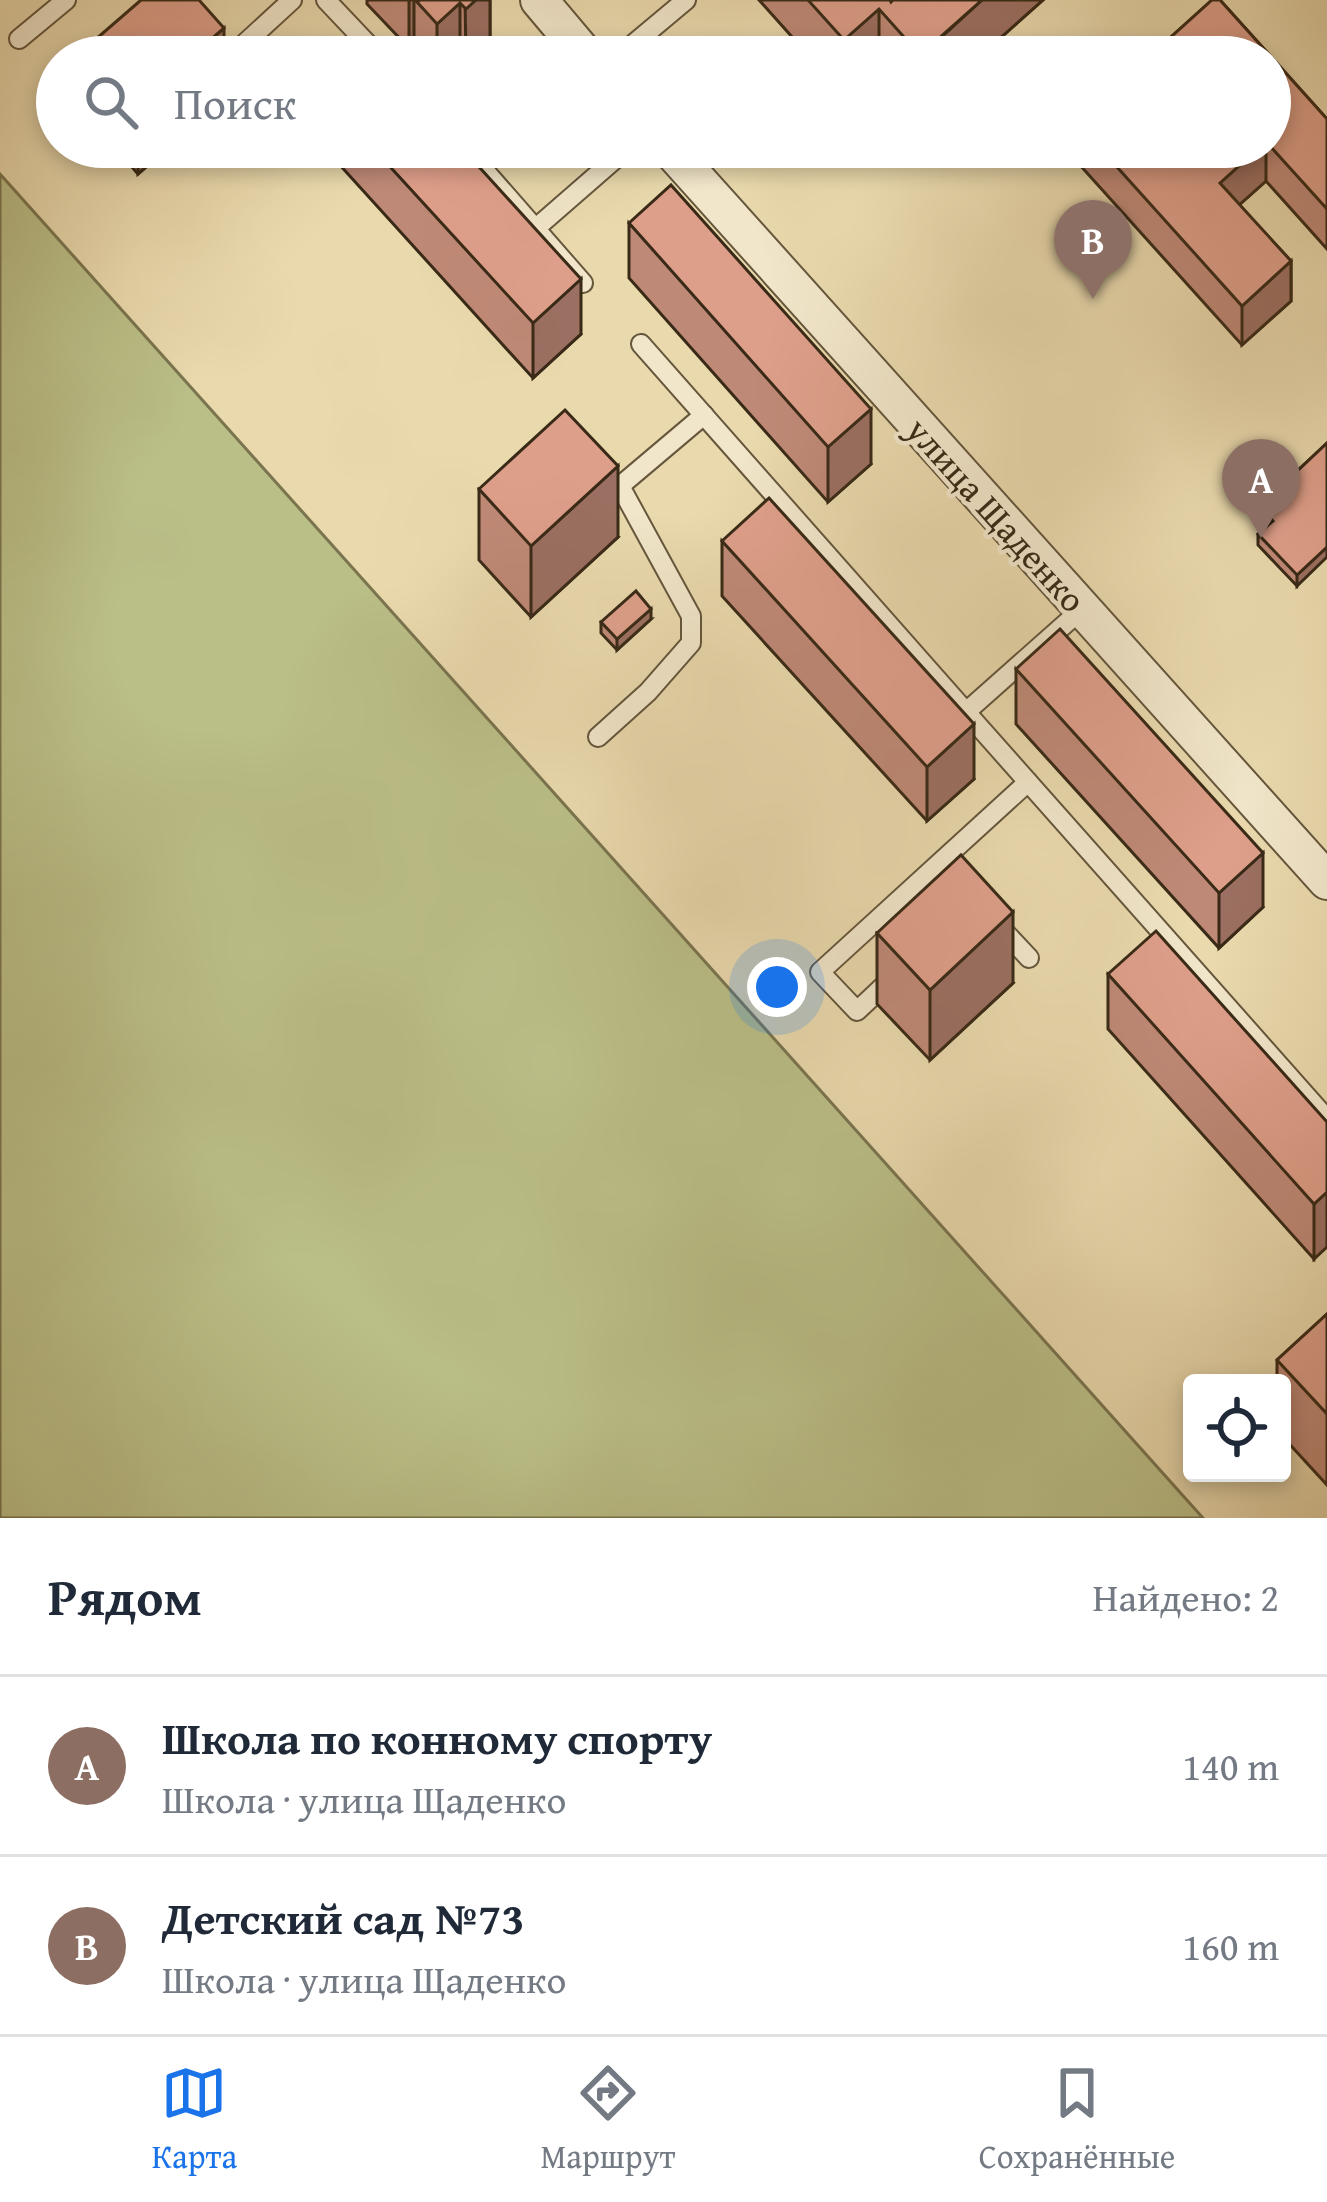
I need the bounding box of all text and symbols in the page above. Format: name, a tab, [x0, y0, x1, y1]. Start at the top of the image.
search box	[36, 36, 1291, 168]
icon: search	[78, 69, 144, 135]
text: Поиск	[174, 70, 296, 135]
pin: B	[1054, 200, 1132, 299]
street label: улица Щаденко	[894, 404, 1099, 624]
pin: A	[1222, 439, 1300, 538]
your location	[747, 957, 807, 1017]
map controls	[1183, 1374, 1291, 1482]
button: locate	[1183, 1374, 1291, 1482]
text: Рядом	[48, 1559, 202, 1634]
text: Найдено: 2	[1092, 1568, 1279, 1625]
text: Школа по конному спорту	[162, 1705, 712, 1770]
text: A	[75, 1737, 99, 1794]
text: 140 m	[1182, 1737, 1279, 1794]
text: Школа · улица Щаденко	[162, 1770, 566, 1827]
text: Детский сад №73	[162, 1885, 525, 1950]
text: B	[75, 1917, 99, 1974]
text: 160 m	[1182, 1917, 1279, 1974]
text: Школа · улица Щаденко	[162, 1950, 566, 2007]
tab: Карта	[152, 2060, 237, 2180]
tab: Маршрут	[540, 2060, 675, 2180]
tab: Сохранённые	[979, 2060, 1175, 2180]

